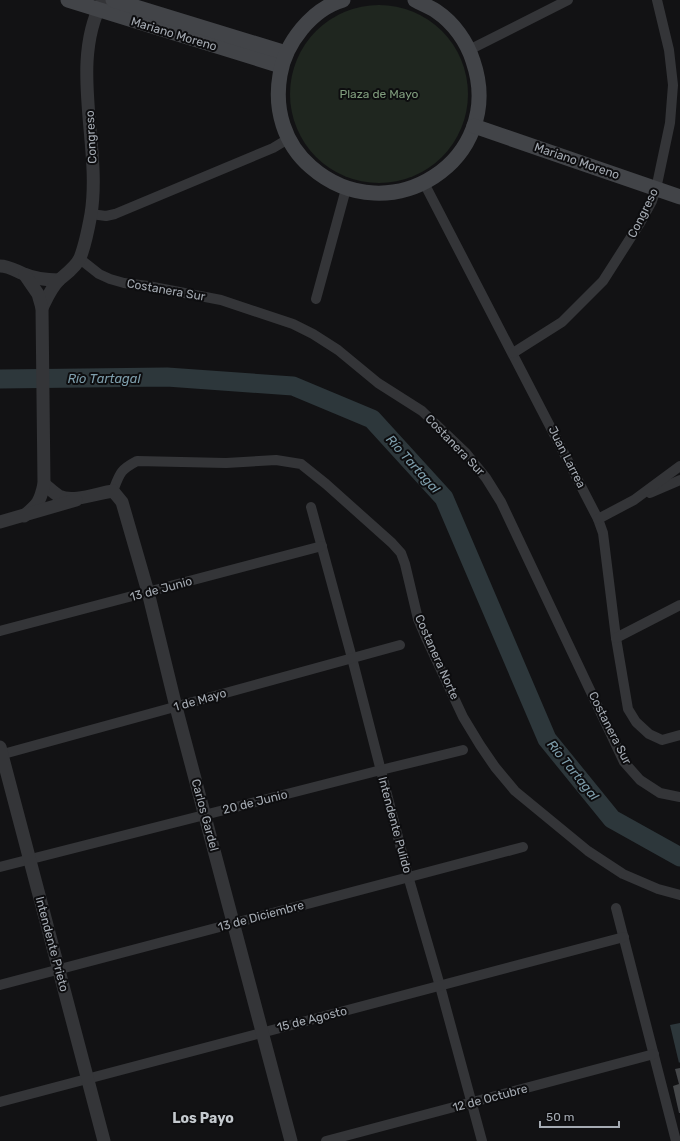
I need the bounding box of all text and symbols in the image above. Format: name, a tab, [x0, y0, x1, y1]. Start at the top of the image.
street label: Mariano Moreno	[129, 14, 219, 54]
park label: Plaza de Mayo	[339, 87, 419, 101]
street label: Congreso	[83, 110, 99, 164]
street label: Mariano Moreno	[533, 140, 621, 182]
street label: Congreso	[625, 186, 661, 240]
street label: Costanera Sur	[126, 276, 207, 304]
water label: Río Tartagal	[67, 371, 141, 387]
street label: Costanera Sur	[422, 412, 488, 479]
street label: Juan Larrea	[545, 424, 589, 490]
water label: Río Tartagal	[382, 432, 444, 497]
street label: 13 de Junio	[128, 574, 194, 604]
street label: Costanera Norte	[412, 612, 462, 702]
street label: 1 de Mayo	[172, 686, 228, 714]
street label: Costanera Sur	[586, 689, 634, 767]
water label: Río Tartagal	[543, 737, 602, 804]
street label: Intendente Pulido	[375, 775, 415, 875]
street label: Carlos Gardel	[189, 777, 221, 853]
street label: 20 de Junio	[221, 787, 289, 817]
street label: Intendente Prieto	[33, 895, 71, 993]
street label: 13 de Diciembre	[216, 898, 306, 934]
street label: 15 de Agosto	[276, 1004, 348, 1034]
street label: 12 de Octubre	[451, 1081, 529, 1115]
scale bar	[540, 1103, 619, 1129]
district label: Los Payo	[172, 1110, 234, 1127]
text: 50 m	[546, 1110, 574, 1124]

